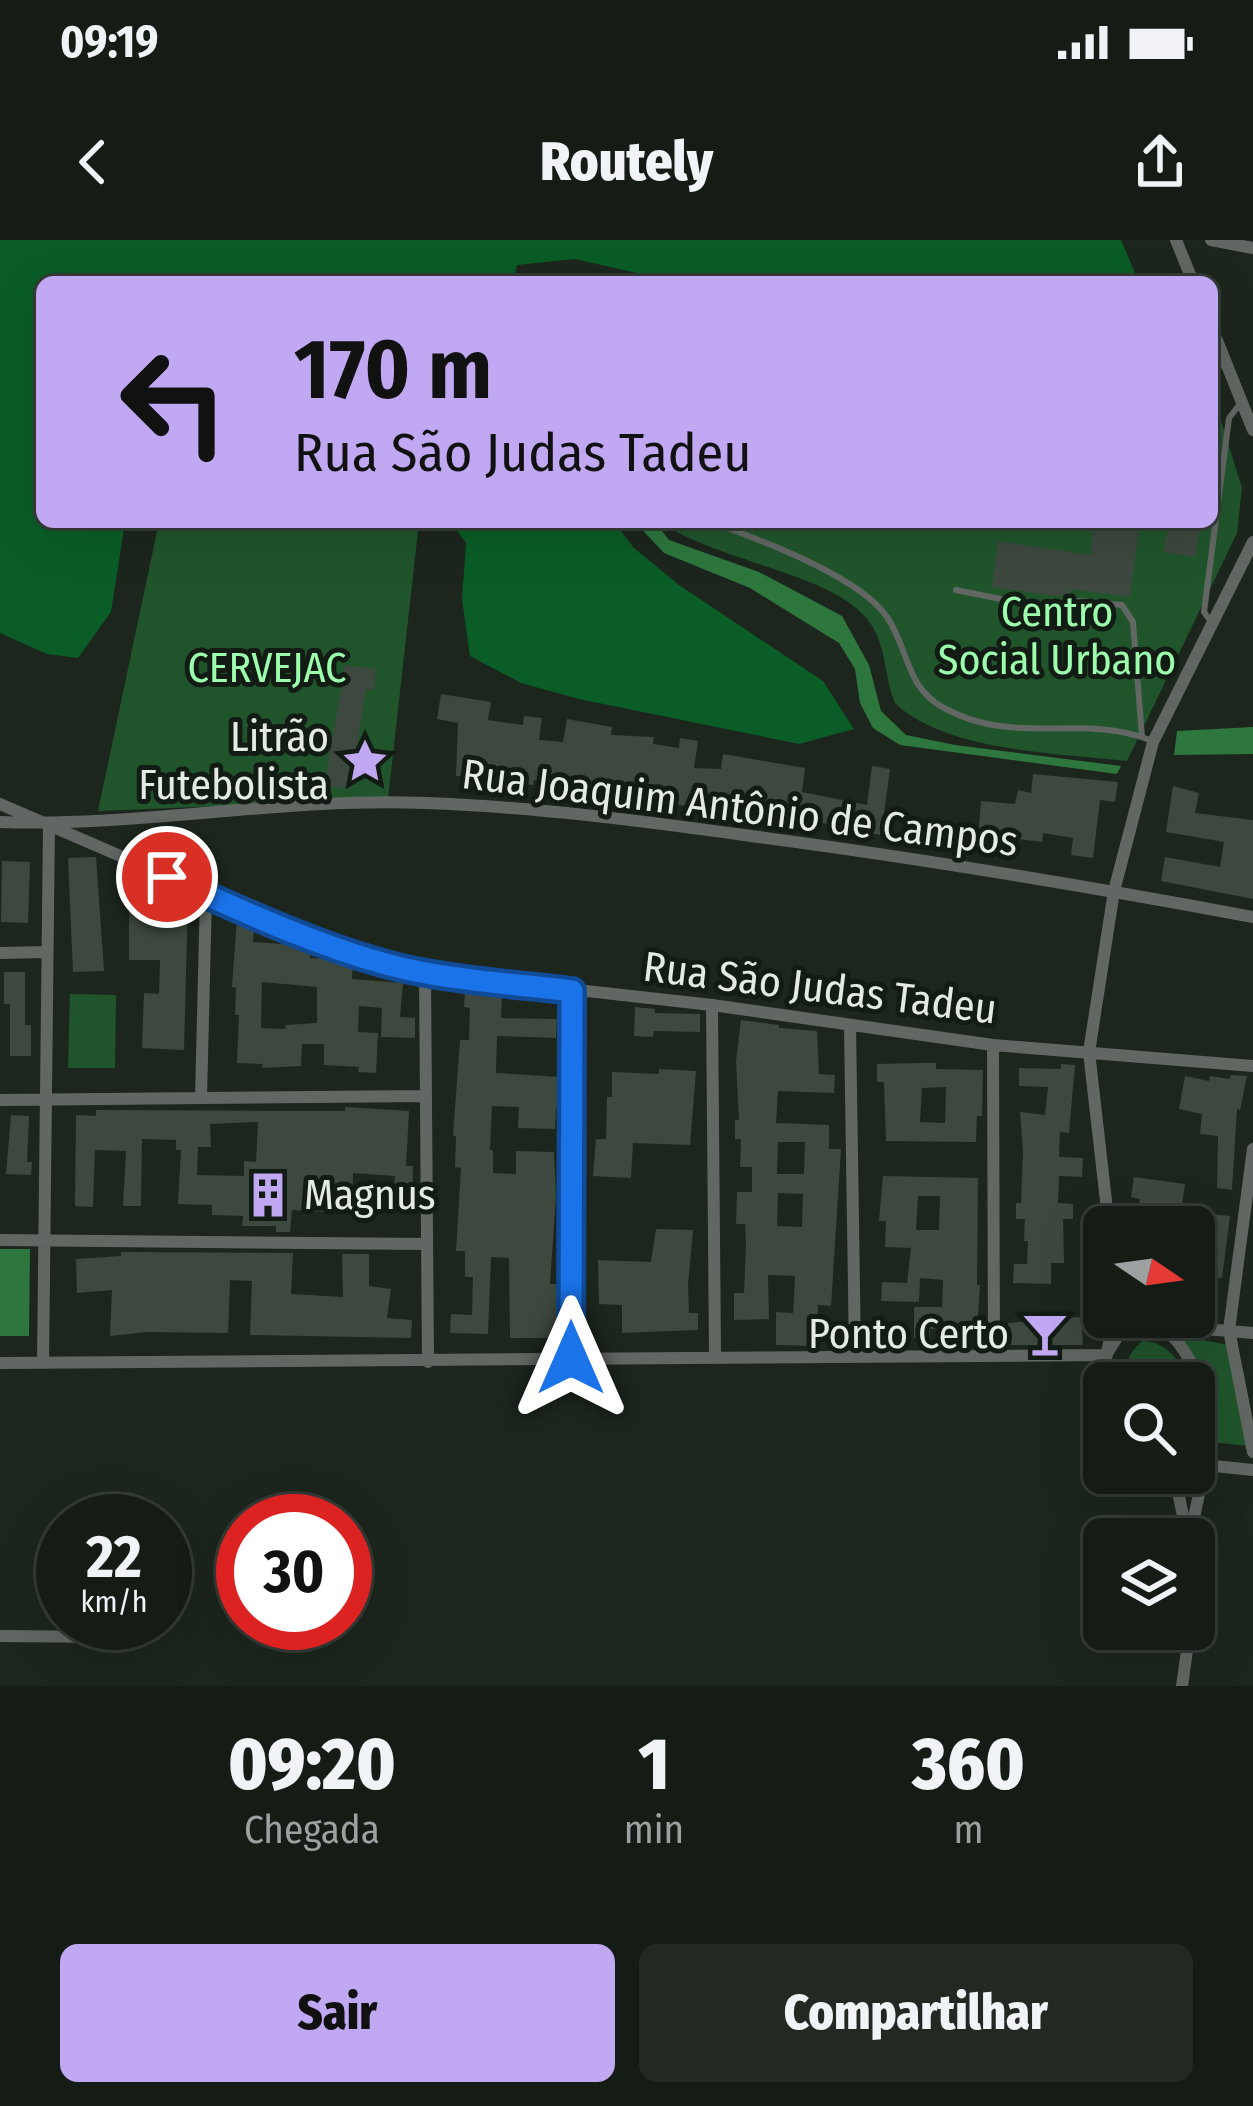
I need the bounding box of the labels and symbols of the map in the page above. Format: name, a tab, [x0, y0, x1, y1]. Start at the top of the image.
park label: Centro Social Urbano	[938, 587, 1176, 685]
park label: CERVEJAC	[188, 643, 346, 693]
place label: Litrão Futebolista	[138, 712, 329, 810]
place icon: Litrão Futebolista	[340, 736, 390, 786]
street label: Rua Joaquim Antônio de Campos	[459, 749, 1021, 867]
pin	[116, 826, 218, 928]
street label: Rua São Judas Tadeu	[640, 942, 1000, 1034]
building icon: Magnus	[243, 1170, 293, 1220]
place label: Magnus	[304, 1170, 436, 1220]
north arrow	[1083, 1206, 1215, 1338]
position arrow	[508, 1295, 634, 1421]
place label: Ponto Certo	[808, 1309, 1009, 1359]
bar icon: Ponto Certo	[1020, 1309, 1070, 1359]
speed limit sign: 30	[216, 1494, 372, 1650]

